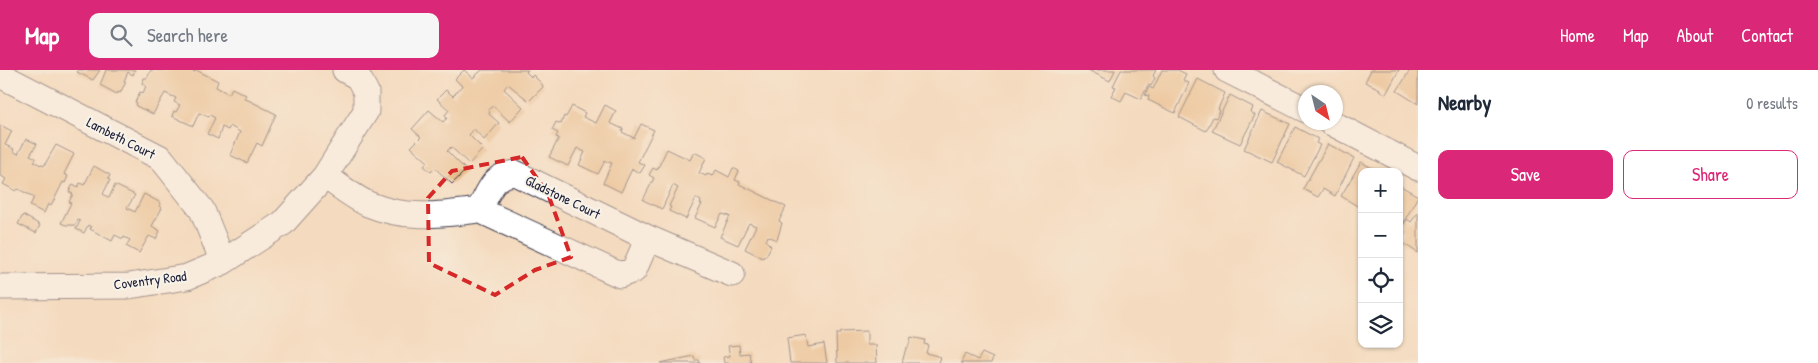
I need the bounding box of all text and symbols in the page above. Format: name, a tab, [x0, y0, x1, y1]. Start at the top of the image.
search box	[89, 13, 439, 58]
text: Map	[25, 19, 59, 51]
icon: search	[107, 21, 135, 49]
text: Search here	[147, 22, 228, 48]
text: Home	[1560, 23, 1595, 48]
text: Map	[1623, 23, 1648, 48]
text: About	[1676, 23, 1713, 48]
text: Contact	[1741, 23, 1793, 48]
north arrow	[1298, 85, 1343, 130]
text: Nearby	[1438, 88, 1491, 117]
text: 0 results	[1746, 92, 1798, 114]
street label: Lambeth Court	[84, 112, 159, 163]
button: Save	[1438, 150, 1613, 199]
button: Share	[1623, 150, 1798, 199]
map controls	[1358, 168, 1403, 348]
button: +	[1358, 168, 1403, 213]
street label: Gladstone Court	[522, 170, 604, 223]
button: −	[1358, 213, 1403, 258]
button: locate	[1358, 258, 1403, 303]
street label: Coventry Road	[112, 266, 188, 294]
button: layers	[1358, 303, 1403, 348]

